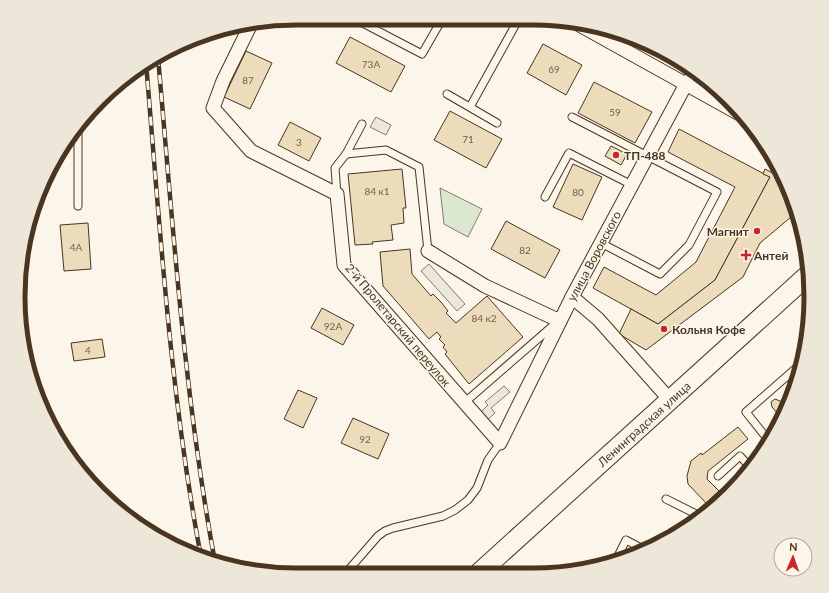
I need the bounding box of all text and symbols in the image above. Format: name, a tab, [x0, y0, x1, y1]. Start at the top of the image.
house number: 73А	[362, 58, 380, 70]
house number: 69	[548, 63, 560, 75]
house number: 87	[242, 74, 254, 86]
house number: 59	[609, 106, 621, 118]
house number: 71	[462, 133, 474, 145]
house number: 3	[296, 136, 302, 148]
place label: ТП-488	[624, 148, 666, 163]
marker: ТП-488	[611, 150, 621, 160]
house number: 84 к1	[364, 185, 390, 197]
house number: 80	[572, 186, 584, 198]
street label: улица Воровского	[564, 208, 624, 304]
place label: Магнит	[707, 224, 750, 239]
marker: Магнит	[752, 226, 762, 236]
house number: 4А	[70, 241, 83, 253]
house number: 82	[519, 244, 531, 256]
place label: Антей	[753, 248, 789, 263]
marker: Антей	[741, 250, 751, 260]
street label: 2-й Пролетарский переулок	[342, 260, 454, 390]
house number: 84 к2	[471, 312, 497, 324]
house number: 92А	[324, 320, 342, 332]
place label: Кольня Кофе	[672, 322, 746, 337]
marker: Кольня Кофе	[659, 324, 669, 334]
house number: 4	[85, 344, 91, 356]
street label: Ленинградская улица	[594, 378, 694, 470]
house number: 92	[359, 433, 371, 445]
north arrow	[773, 537, 813, 577]
text: N	[789, 540, 798, 553]

